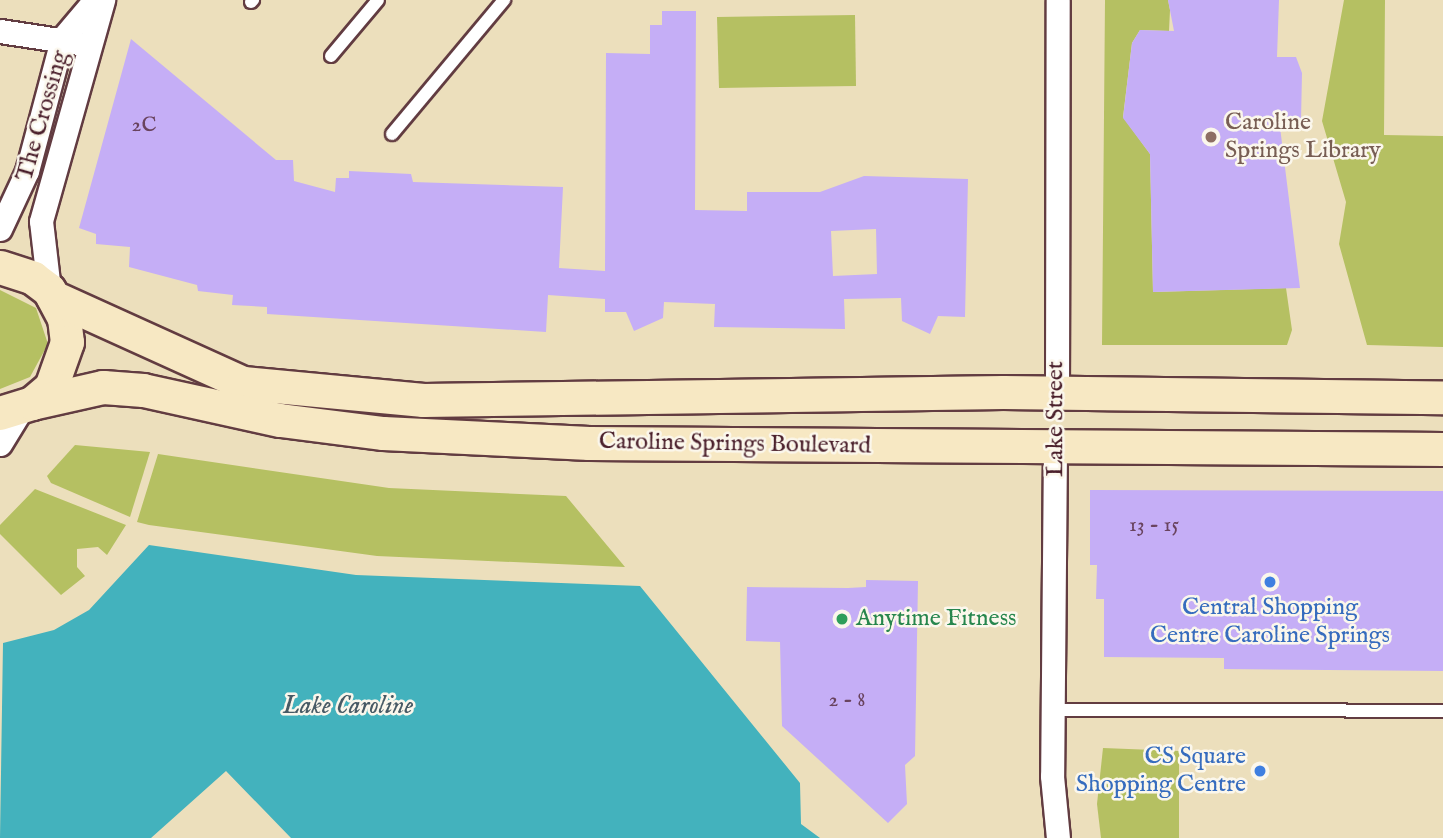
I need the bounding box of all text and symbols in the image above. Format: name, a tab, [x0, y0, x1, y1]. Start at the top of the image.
street label: The Crossing	[11, 47, 75, 185]
place label: Caroline Springs Library	[1225, 109, 1381, 165]
house number: 2C	[132, 113, 156, 139]
marker: Caroline Springs Library	[1203, 129, 1219, 145]
street label: Lake Street	[1042, 361, 1070, 477]
street label: Caroline Springs Boulevard	[599, 427, 871, 461]
house number: 13 - 15	[1129, 513, 1179, 539]
marker: Central Shopping Centre Caroline Springs	[1262, 574, 1278, 590]
place label: Central Shopping Centre Caroline Springs	[1150, 594, 1390, 650]
place label: Anytime Fitness	[856, 605, 1017, 633]
marker: Anytime Fitness	[834, 611, 850, 627]
house number: 2 - 8	[828, 688, 866, 714]
water label: Lake Caroline	[283, 690, 413, 722]
place label: CS Square Shopping Centre	[1076, 743, 1246, 799]
marker: CS Square Shopping Centre	[1252, 763, 1268, 779]

